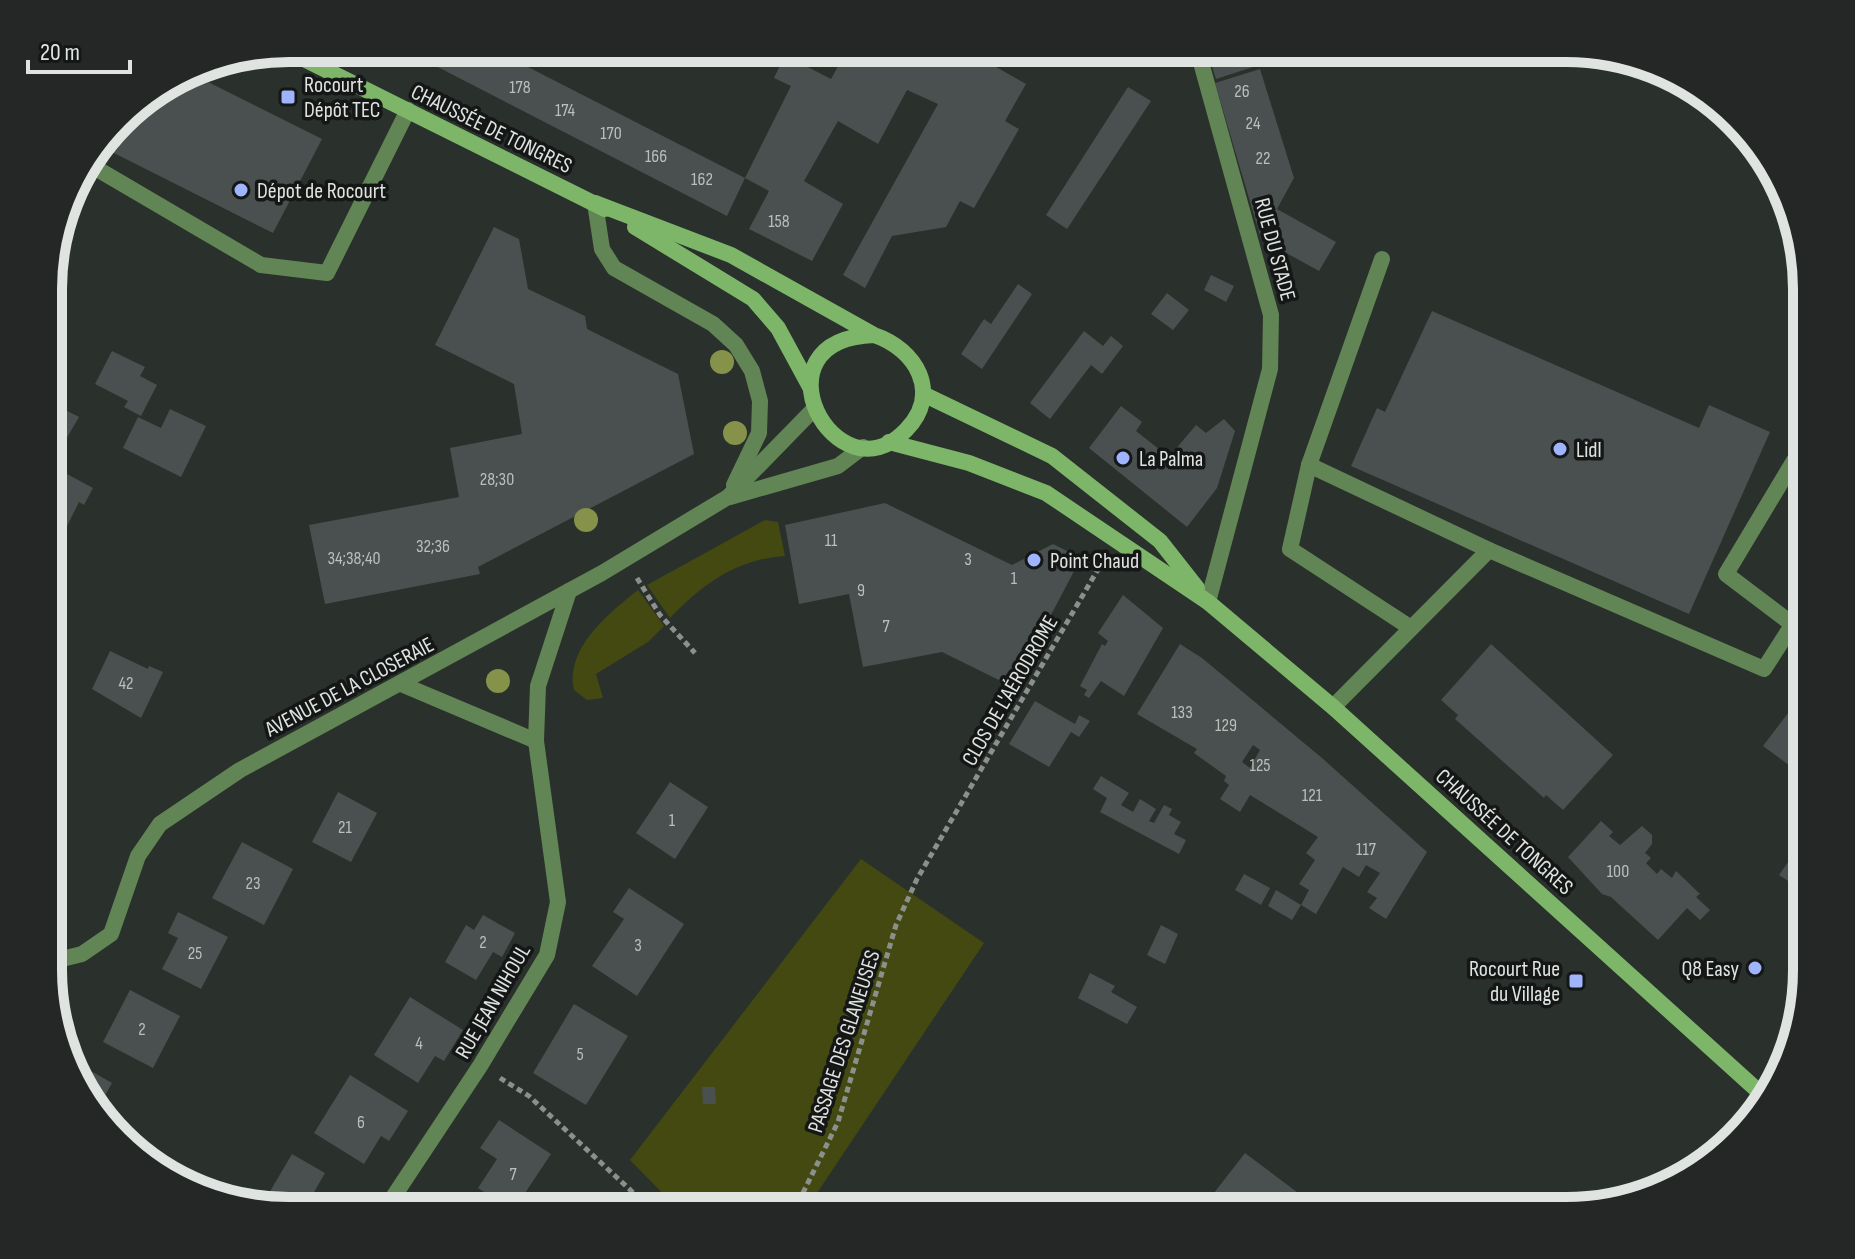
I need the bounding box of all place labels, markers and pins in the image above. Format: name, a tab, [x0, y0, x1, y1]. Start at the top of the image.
place label: Rocourt Dépôt TEC	[304, 72, 381, 124]
marker: Rocourt Dépôt TEC	[279, 88, 297, 106]
place label: Dépot de Rocourt	[257, 178, 386, 205]
marker: Dépot de Rocourt	[232, 181, 250, 199]
place label: Lidl	[1576, 437, 1602, 464]
marker: Lidl	[1551, 440, 1569, 458]
place label: La Palma	[1139, 446, 1203, 473]
marker: La Palma	[1114, 449, 1132, 467]
place label: Point Chaud	[1050, 548, 1139, 575]
marker: Point Chaud	[1025, 551, 1043, 569]
place label: Rocourt Rue du Village	[1469, 956, 1560, 1008]
place label: Q8 Easy	[1681, 956, 1740, 983]
marker: Q8 Easy	[1746, 959, 1764, 977]
marker: Rocourt Rue du Village	[1567, 972, 1585, 990]

